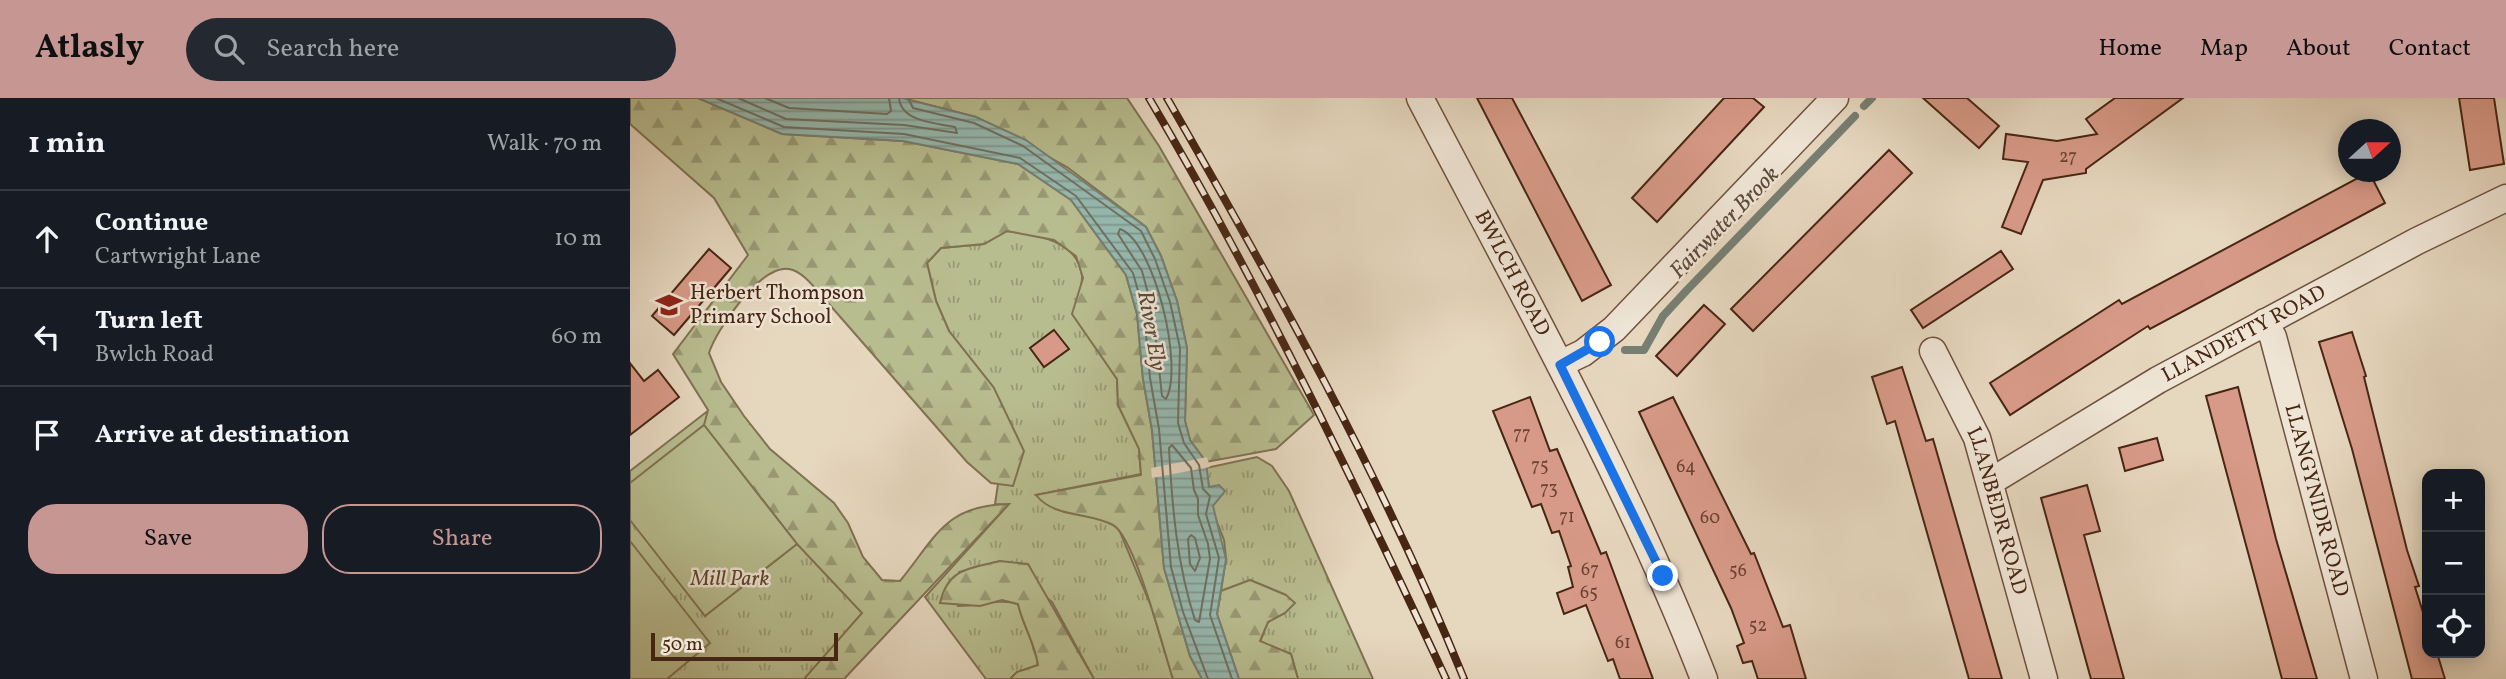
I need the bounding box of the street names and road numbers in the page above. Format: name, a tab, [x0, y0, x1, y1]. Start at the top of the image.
street label: BWLCH ROAD	[1467, 205, 1557, 341]
street label: LLANDETTY ROAD	[2157, 278, 2331, 390]
street label: LLANGYNIDR ROAD	[2277, 401, 2356, 600]
street label: LLANBEDR ROAD	[1959, 422, 2034, 598]

